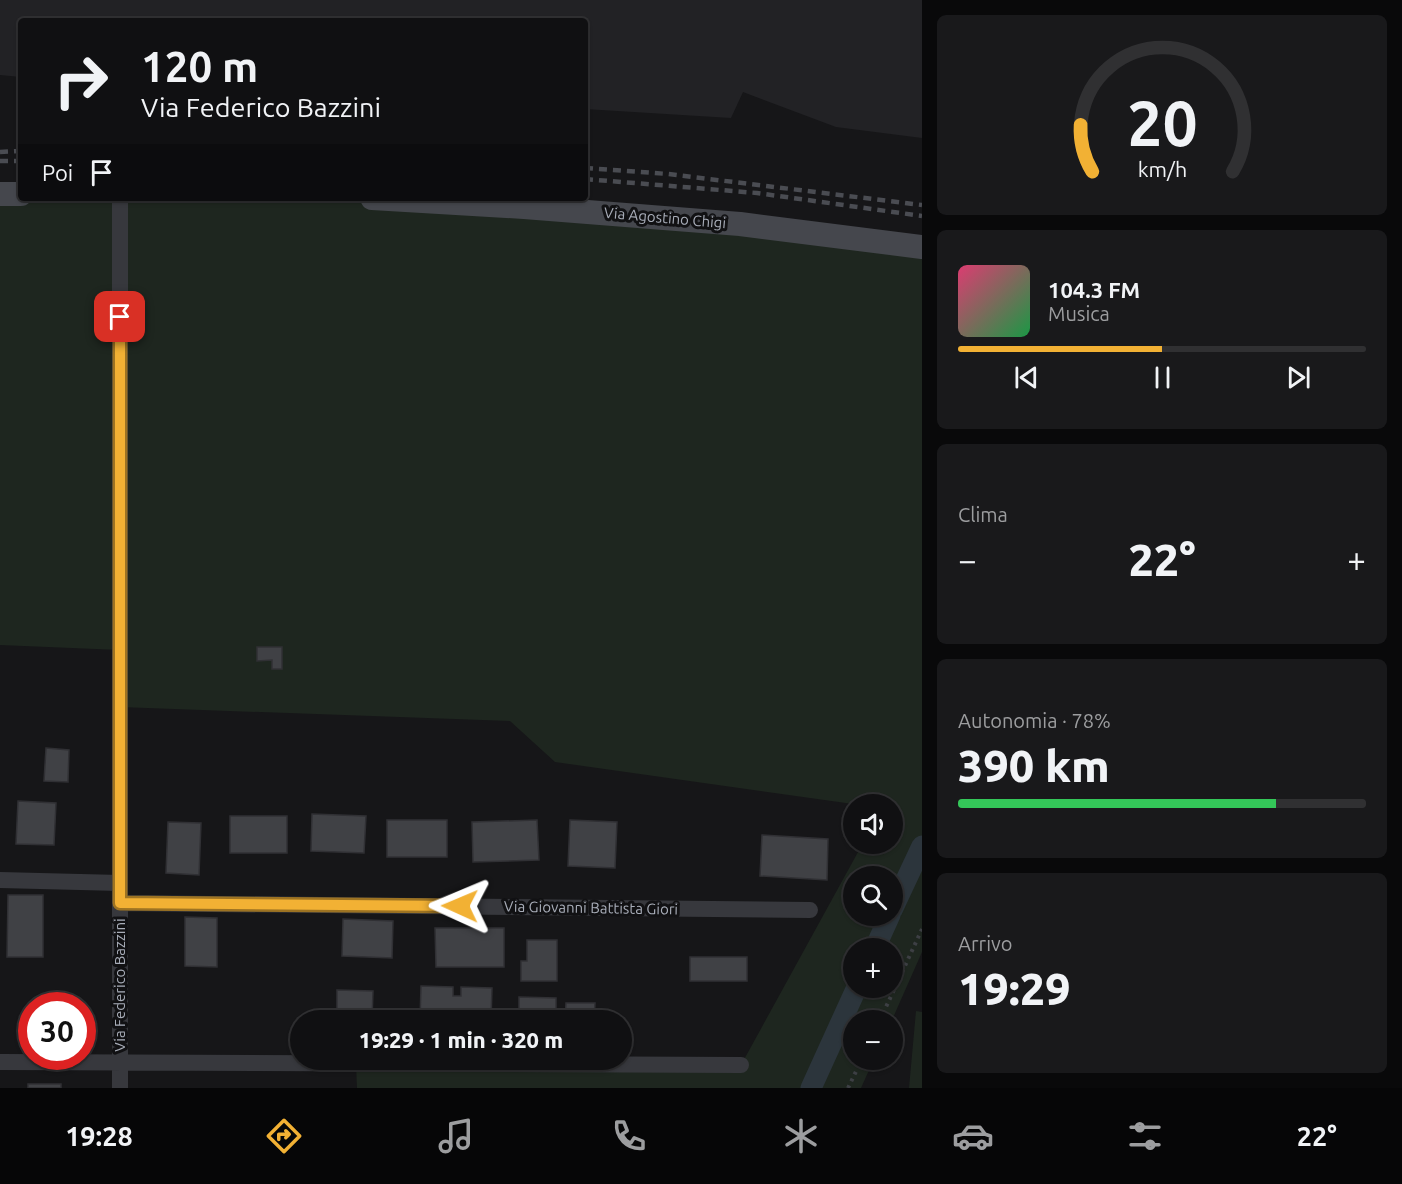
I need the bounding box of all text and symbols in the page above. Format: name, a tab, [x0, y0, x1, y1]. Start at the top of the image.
icon: right	[42, 42, 120, 120]
text: 120 m	[141, 43, 258, 90]
text: 20	[1127, 88, 1197, 158]
text: Via Federico Bazzini	[141, 92, 381, 122]
icon: arrive	[85, 156, 118, 189]
text: km/h	[1137, 157, 1187, 181]
text: Poi	[42, 160, 73, 185]
street label: Via Agostino Chigi	[603, 204, 727, 231]
text: 104.3 FM	[1048, 277, 1140, 302]
pin	[94, 291, 145, 342]
icon: arrive	[103, 300, 136, 333]
text: Musica	[1048, 302, 1110, 325]
icon: previous	[1010, 361, 1043, 394]
icon: pause	[1146, 361, 1179, 394]
icon: next	[1282, 361, 1315, 394]
text: Clima	[958, 503, 1008, 526]
text: 22°	[1128, 534, 1196, 585]
text: −	[958, 541, 977, 578]
text: +	[1347, 541, 1366, 578]
text: Autonomia · 78%	[958, 709, 1111, 732]
text: 390 km	[958, 740, 1110, 791]
map controls	[843, 794, 903, 1070]
button: sound	[843, 794, 903, 854]
button: search	[843, 866, 903, 926]
position arrow	[428, 874, 492, 938]
street label: Via Giovanni Battista Giori	[504, 897, 678, 918]
street label: Via Federico Bazzini	[111, 918, 128, 1052]
text: Arrivo	[958, 932, 1012, 955]
button: +	[843, 938, 903, 998]
text: 19:29	[958, 963, 1071, 1014]
speed limit sign: 30	[18, 992, 96, 1070]
button: −	[843, 1010, 903, 1070]
text: 19:29 · 1 min · 320 m	[359, 1027, 563, 1052]
icon: directions	[263, 1115, 305, 1157]
icon: music	[435, 1115, 477, 1157]
icon: phone	[608, 1115, 650, 1157]
icon: climate	[780, 1115, 822, 1157]
icon: car	[952, 1115, 994, 1157]
icon: filters	[1124, 1115, 1166, 1157]
text: 19:28	[65, 1121, 133, 1151]
text: 22°	[1297, 1121, 1337, 1151]

